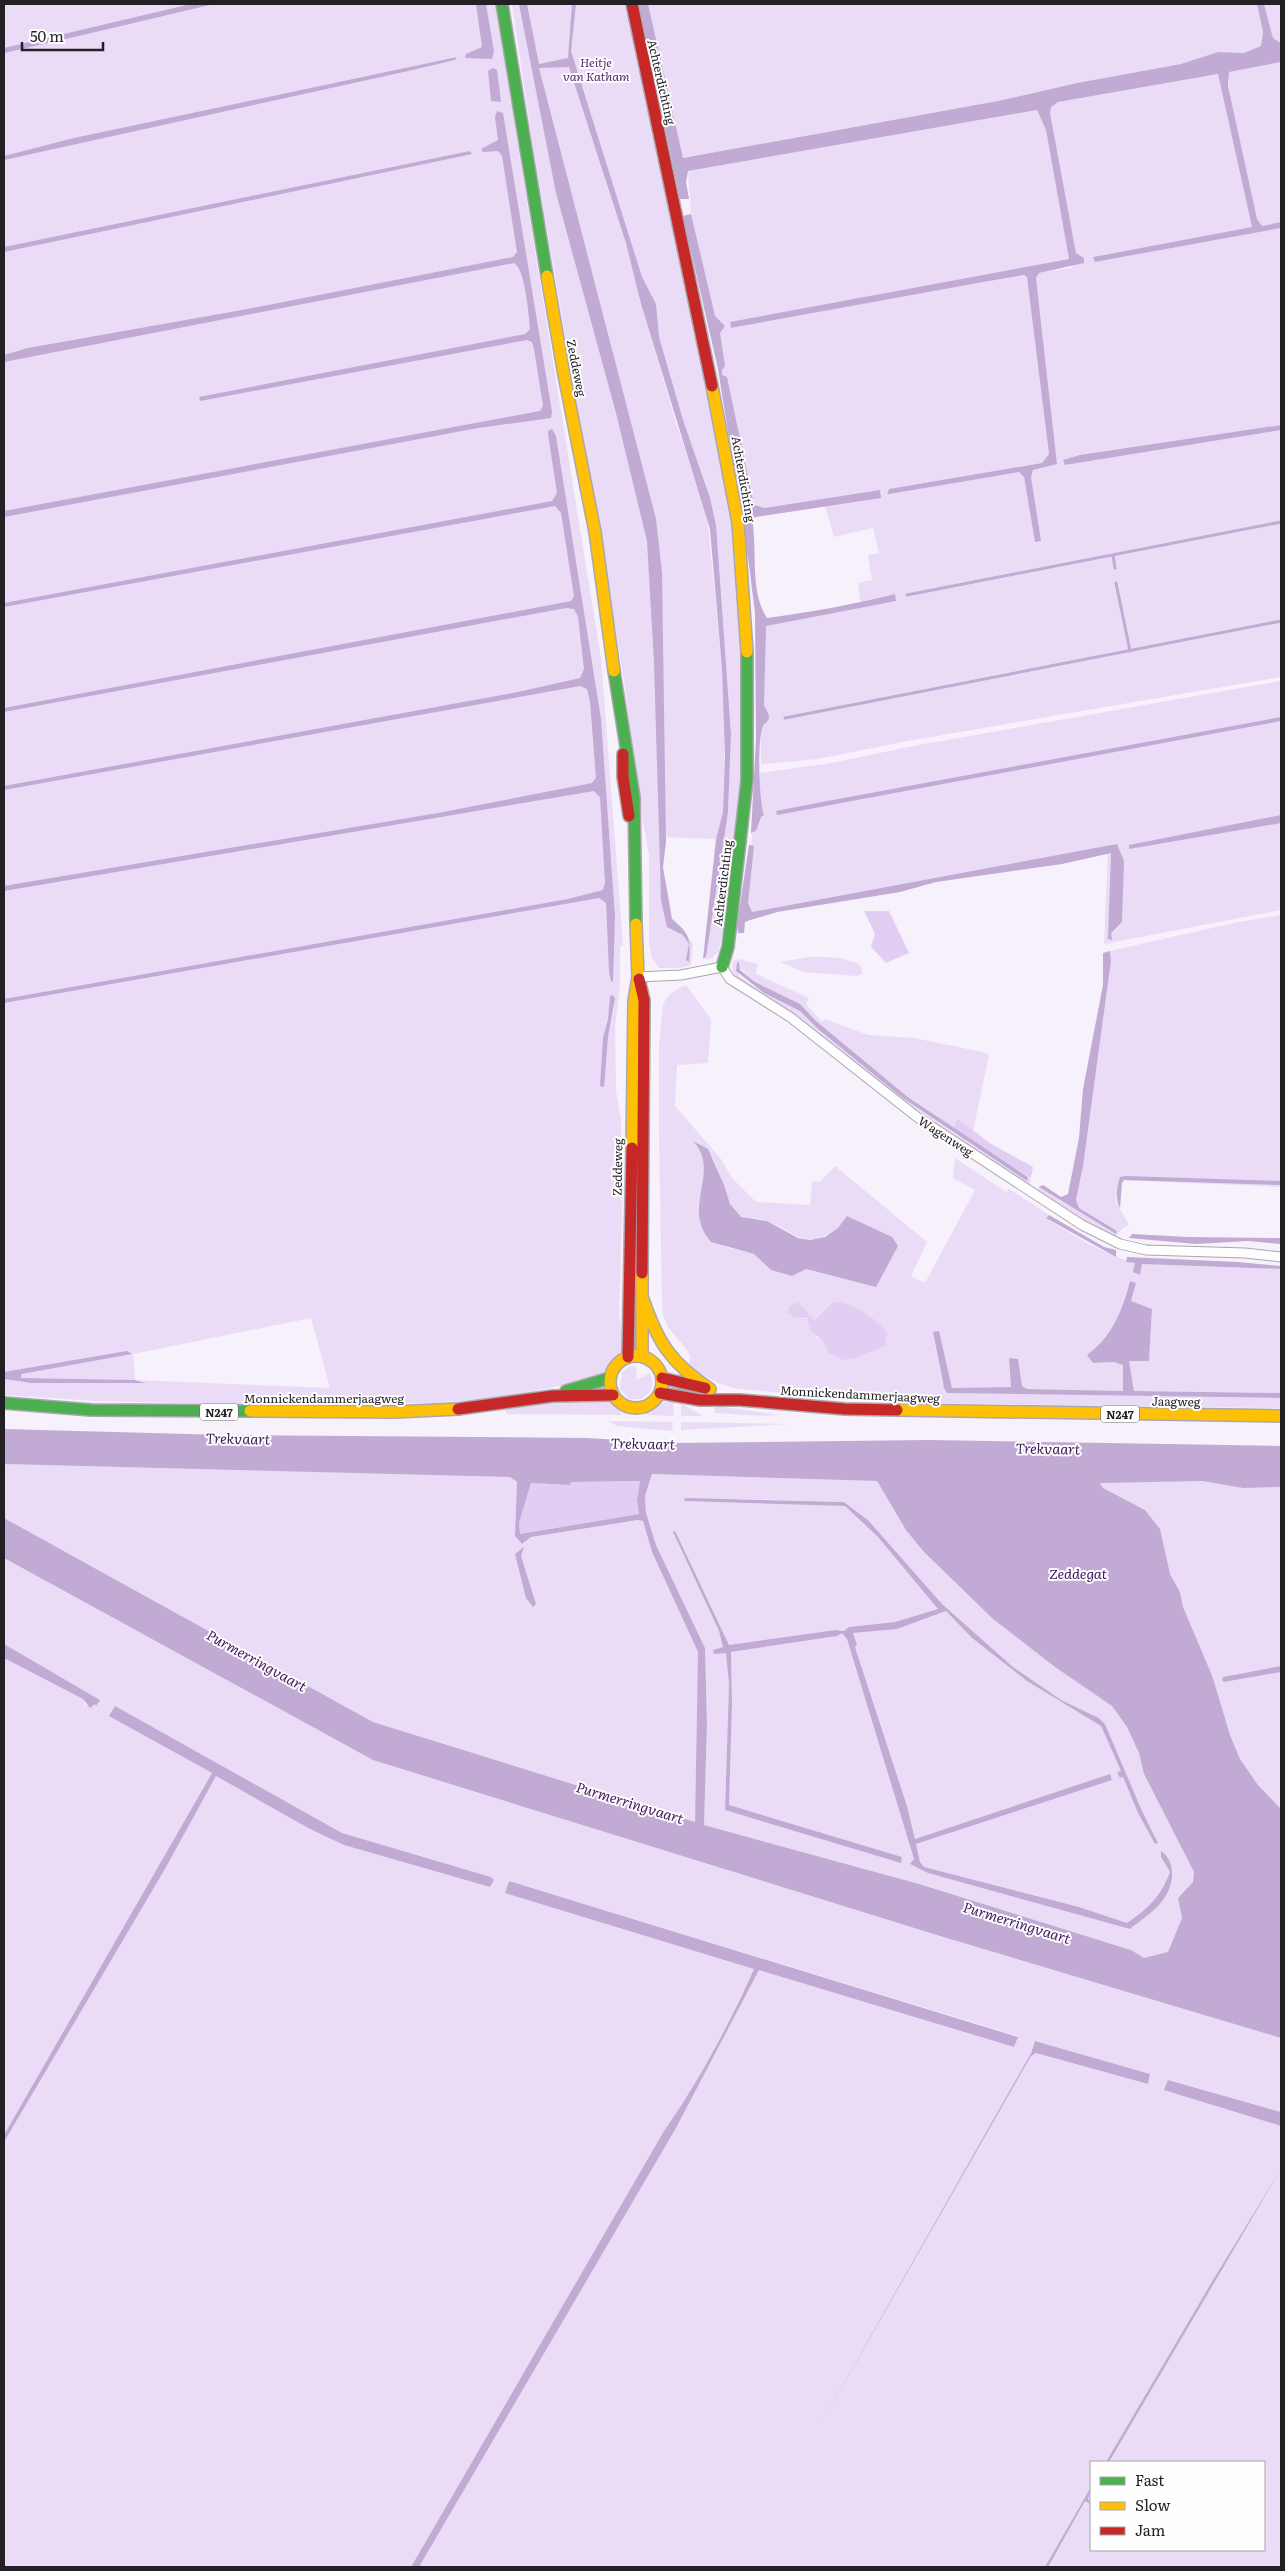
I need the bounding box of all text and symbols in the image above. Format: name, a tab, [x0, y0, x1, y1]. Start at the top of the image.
scale bar	[22, 20, 104, 52]
text: 50 m	[30, 24, 64, 47]
street label: Achterdichting	[643, 38, 681, 127]
park label: Heitje van Katham	[562, 53, 630, 85]
street label: Zeddeweg	[563, 338, 591, 398]
street label: Achterdichting	[728, 435, 760, 524]
street label: Achterdichting	[708, 838, 736, 927]
street label: Wagenweg	[915, 1111, 977, 1161]
street label: Zeddeweg	[607, 1138, 627, 1196]
street label: Monnickendammerjaagweg	[779, 1381, 941, 1407]
street label: Monnickendammerjaagweg	[244, 1389, 404, 1407]
street label: Jaagweg	[1151, 1392, 1201, 1410]
road number: N247	[200, 1404, 238, 1420]
road number: N247	[1101, 1406, 1139, 1422]
water label: Trekvaart	[206, 1427, 271, 1449]
water label: Trekvaart	[611, 1432, 676, 1454]
water label: Trekvaart	[1016, 1437, 1081, 1459]
water label: Zeddegat	[1049, 1563, 1107, 1583]
water label: Purmerringvaart	[203, 1624, 311, 1696]
water label: Purmerringvaart	[574, 1776, 687, 1828]
water label: Purmerringvaart	[961, 1896, 1074, 1948]
legend	[1090, 2461, 1265, 2551]
text: Fast	[1135, 2468, 1164, 2491]
text: Slow	[1135, 2493, 1170, 2516]
text: Jam	[1135, 2518, 1166, 2541]

